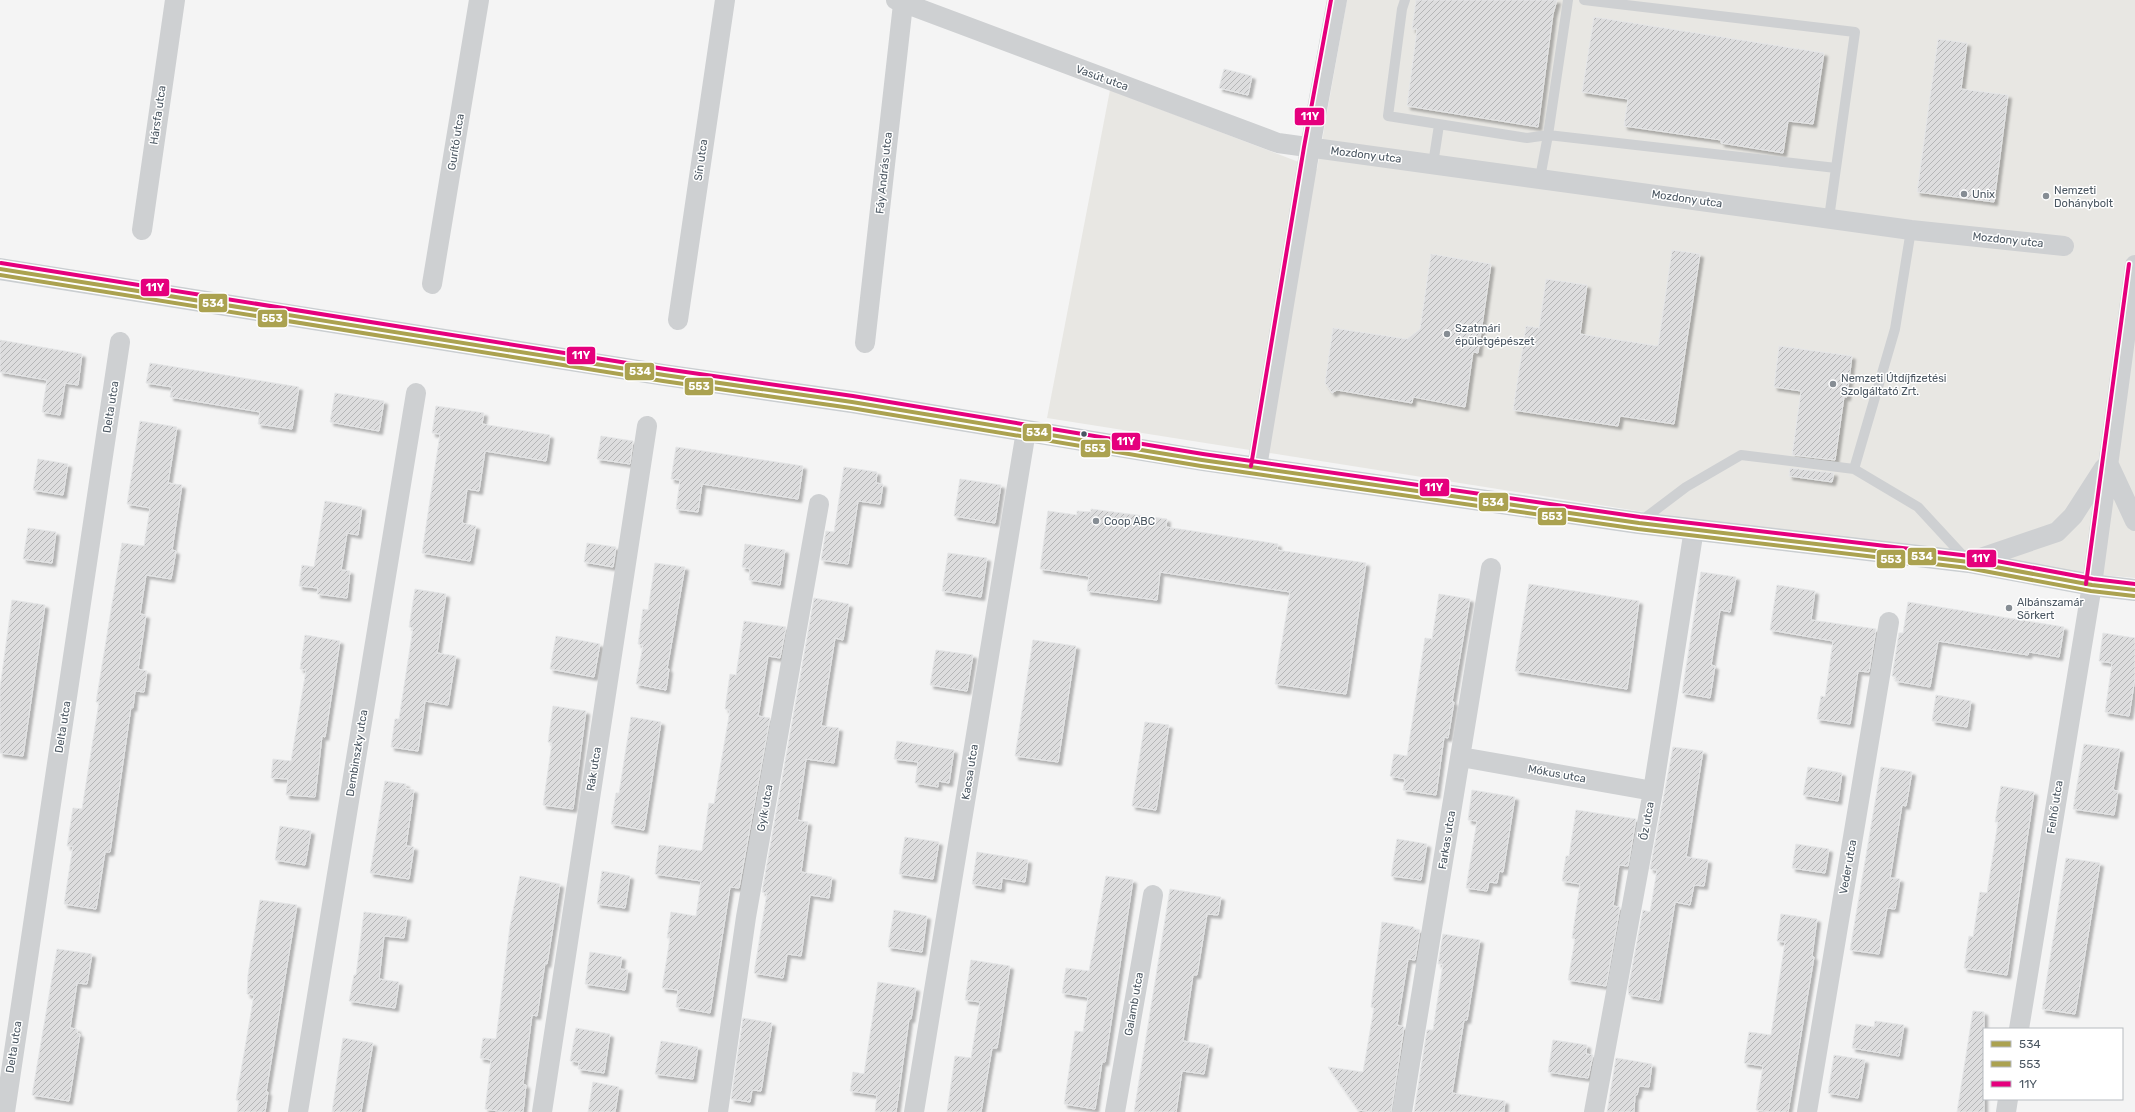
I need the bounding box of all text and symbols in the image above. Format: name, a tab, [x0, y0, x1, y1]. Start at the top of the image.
street label: Vasút utca	[1074, 62, 1130, 94]
street label: Hársfa utca	[147, 85, 169, 145]
line badge: 11Y	[1294, 107, 1325, 126]
text: 11Y	[1301, 110, 1320, 123]
street label: Gurító utca	[445, 113, 467, 171]
street label: Fáy András utca	[873, 131, 895, 215]
street label: Sín utca	[692, 138, 710, 182]
street label: Mozdony utca	[1330, 144, 1402, 166]
place label: Nemzeti Dohánybolt	[2054, 184, 2114, 210]
street label: Mozdony utca	[1651, 188, 1723, 210]
place label: Unix	[1972, 188, 1995, 201]
marker: Unix	[1959, 189, 1969, 199]
marker: Nemzeti Dohánybolt	[2041, 191, 2051, 201]
street label: Mozdony utca	[1972, 230, 2044, 250]
line badge: 11Y	[140, 278, 170, 297]
text: 11Y	[146, 281, 165, 294]
line badge: 534	[198, 293, 228, 313]
text: 534	[202, 297, 224, 310]
line badge: 553	[257, 309, 288, 328]
text: 553	[261, 312, 283, 325]
place label: Szatmári épületgépészet	[1455, 322, 1535, 348]
marker: Szatmári épületgépészet	[1442, 329, 1452, 339]
line badge: 11Y	[566, 346, 596, 365]
text: 11Y	[572, 349, 591, 362]
line badge: 534	[624, 362, 655, 381]
text: 534	[629, 365, 651, 378]
place label: Nemzeti Útdíjfizetési Szolgáltató Zrt.	[1841, 372, 1946, 398]
line badge: 553	[684, 377, 714, 396]
marker: Nemzeti Útdíjfizetési Szolgáltató Zrt.	[1828, 379, 1838, 389]
street label: Delta utca	[100, 380, 122, 434]
text: 553	[688, 380, 710, 393]
line badge: 534	[1022, 423, 1052, 442]
text: 534	[1026, 426, 1048, 439]
unlabelled marker	[1079, 429, 1089, 439]
line badge: 11Y	[1111, 432, 1141, 451]
text: 11Y	[1117, 435, 1136, 448]
line badge: 553	[1080, 439, 1111, 458]
text: 553	[1084, 442, 1106, 455]
line badge: 11Y	[1419, 478, 1450, 497]
text: 11Y	[1425, 481, 1444, 494]
line badge: 534	[1478, 492, 1509, 512]
text: 534	[1482, 496, 1504, 509]
line badge: 553	[1537, 507, 1567, 526]
text: 553	[1541, 510, 1563, 523]
place label: Coop ABC	[1104, 515, 1155, 528]
marker: Coop ABC	[1091, 516, 1101, 526]
line badge: 534	[1907, 547, 1937, 566]
line badge: 553	[1876, 549, 1906, 569]
line badge: 11Y	[1966, 549, 1997, 568]
text: 534	[1911, 550, 1933, 563]
text: 11Y	[1972, 552, 1991, 565]
text: 553	[1880, 553, 1902, 566]
place label: Albánszamár Sörkert	[2017, 596, 2084, 622]
marker: Albánszamár Sörkert	[2004, 603, 2014, 613]
street label: Delta utca	[52, 700, 74, 754]
street label: Dembinszky utca	[344, 709, 370, 797]
street label: Kacsa utca	[959, 743, 981, 801]
street label: Rák utca	[584, 746, 604, 792]
street label: Mókus utca	[1527, 763, 1587, 785]
street label: Felhő utca	[2044, 779, 2066, 835]
street label: Gyík utca	[754, 783, 776, 833]
street label: Őz utca	[1637, 801, 1657, 841]
street label: Farkas utca	[1436, 810, 1458, 870]
street label: Veder utca	[1837, 839, 1859, 895]
street label: Galamb utca	[1122, 971, 1146, 1037]
street label: Delta utca	[3, 1020, 25, 1074]
legend	[1983, 1028, 2123, 1100]
text: 534	[2019, 1037, 2041, 1051]
text: 553	[2019, 1057, 2040, 1071]
text: 11Y	[2019, 1077, 2037, 1091]

